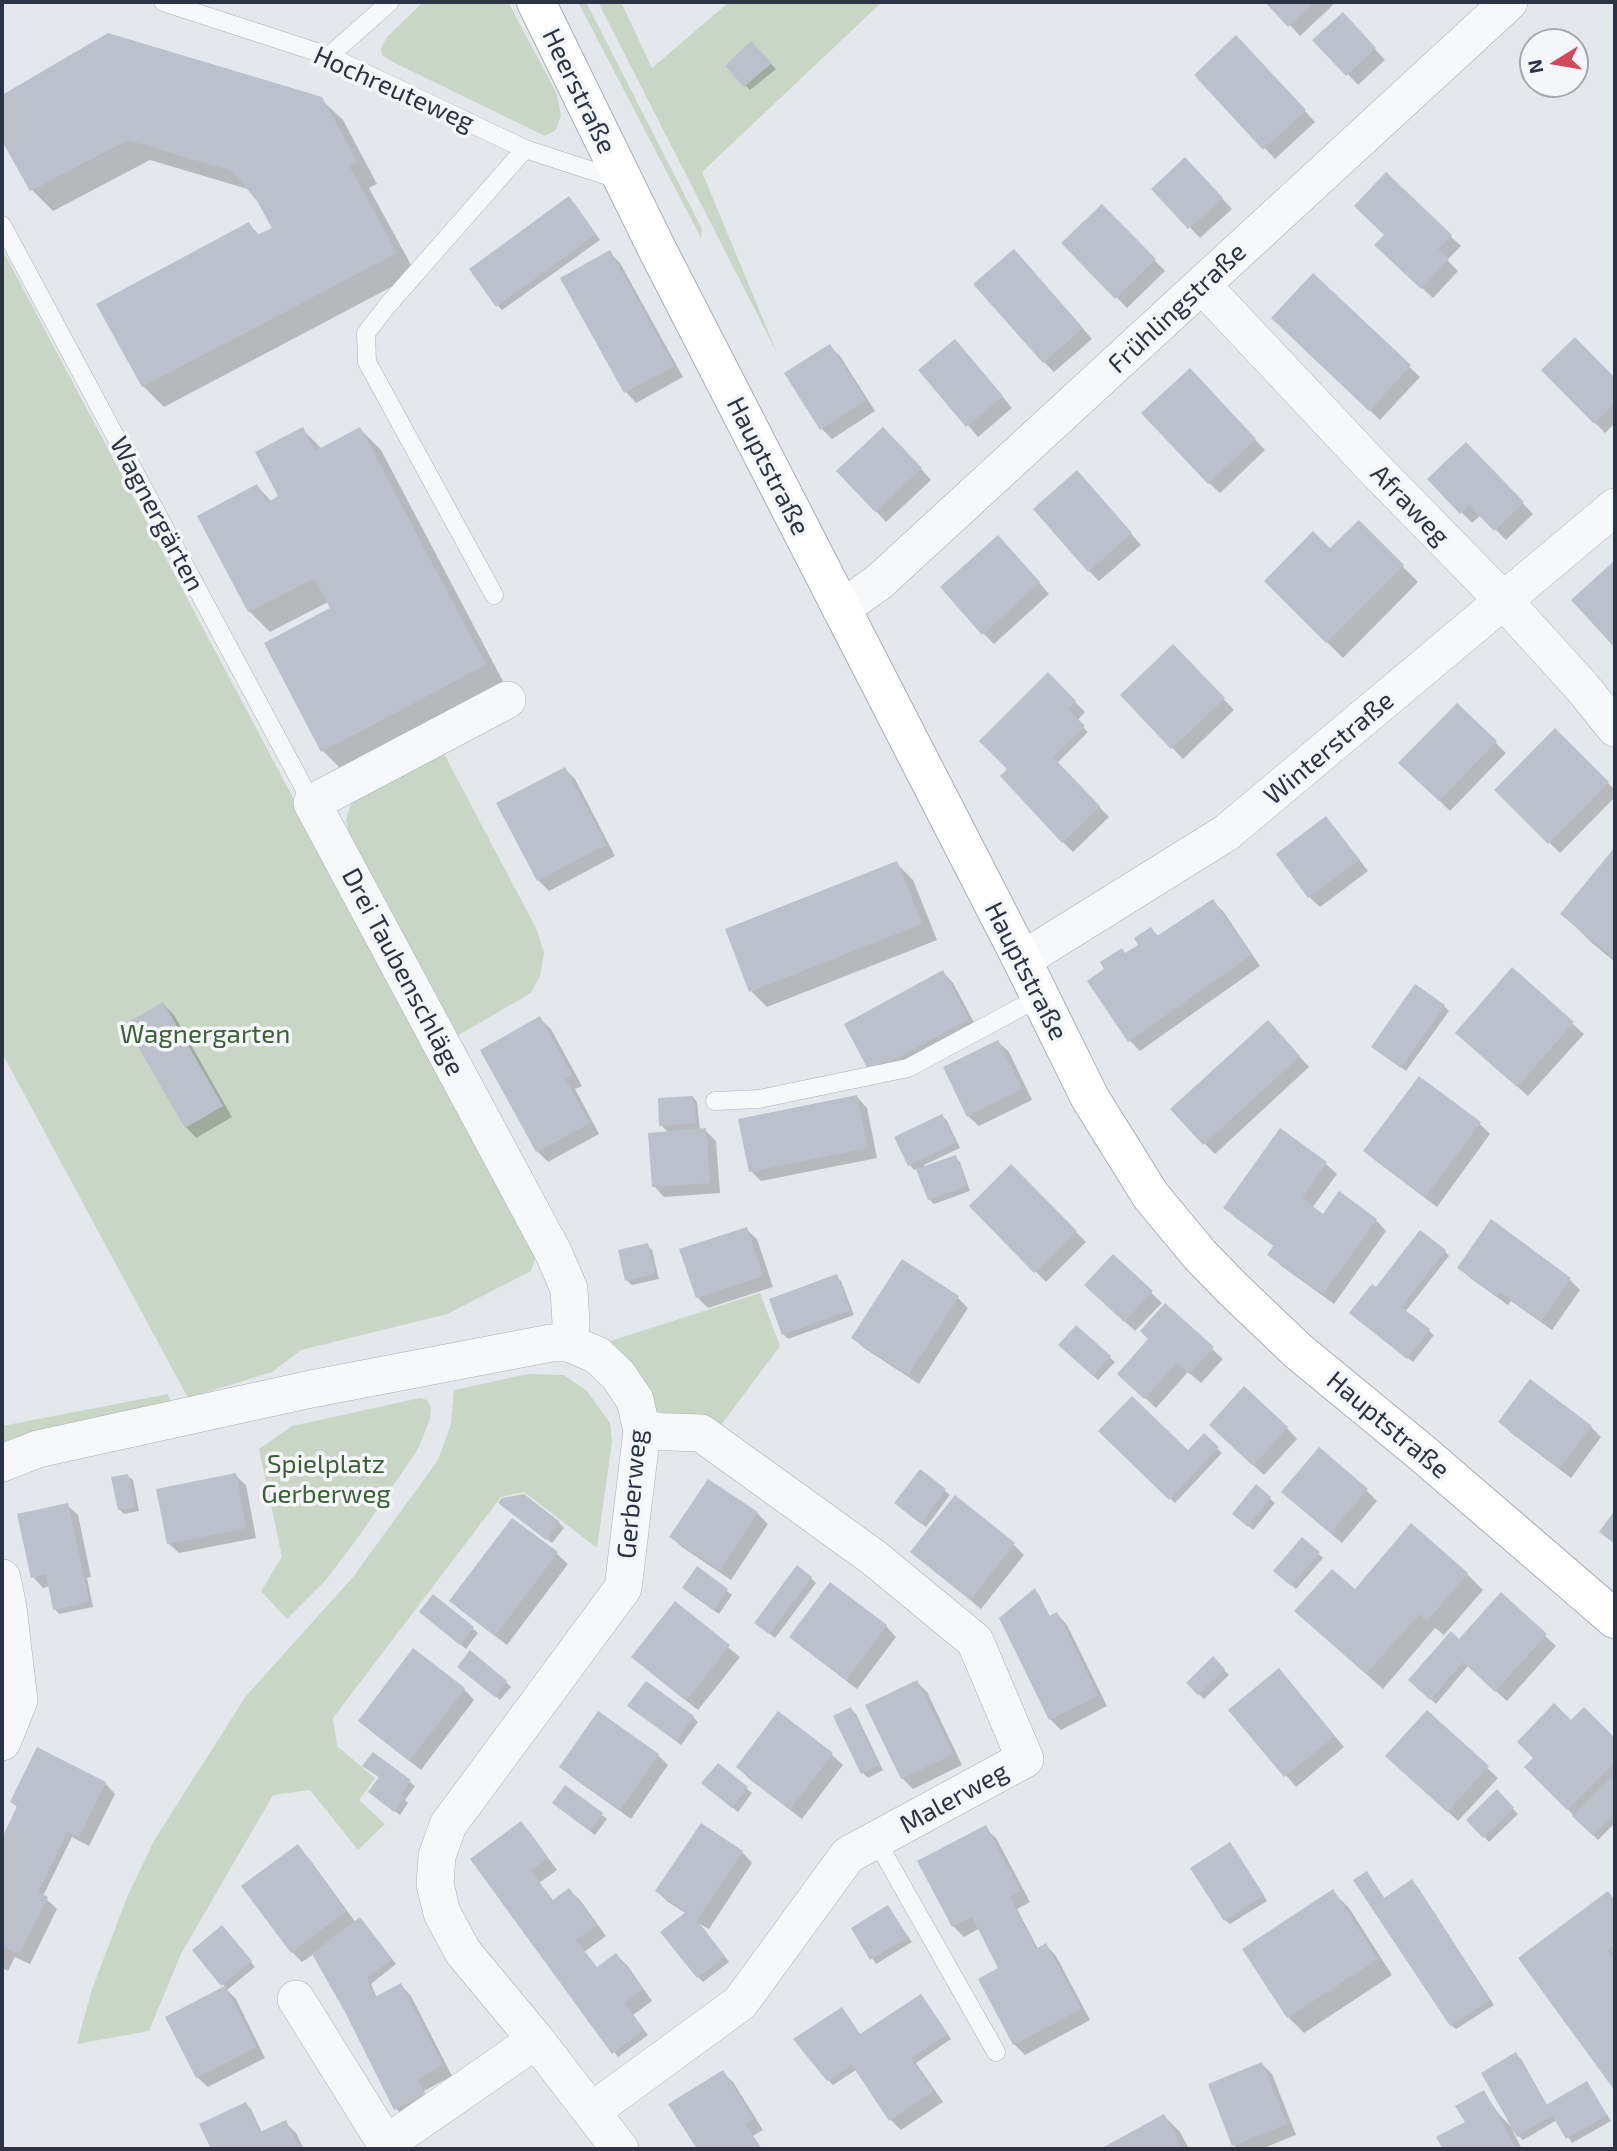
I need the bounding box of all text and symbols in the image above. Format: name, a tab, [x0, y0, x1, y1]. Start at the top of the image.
street label: Heerstraße	[535, 23, 623, 159]
north arrow	[1519, 28, 1589, 98]
street label: Hochreuteweg	[309, 40, 479, 138]
text: N	[1522, 58, 1547, 76]
street label: Frühlingstraße	[1102, 236, 1252, 380]
street label: Hauptstraße	[720, 392, 816, 540]
street label: Wagnergärten	[103, 431, 211, 597]
street label: Afraweg	[1364, 458, 1456, 552]
street label: Winterstraße	[1258, 685, 1400, 811]
street label: Drei Taubenschläge	[335, 863, 471, 1081]
street label: Hauptstraße	[978, 897, 1074, 1045]
park label: Wagnergarten	[120, 1018, 290, 1050]
street label: Hauptstraße	[1320, 1365, 1456, 1485]
street label: Gerberweg	[611, 1428, 653, 1560]
park label: Spielplatz Gerberweg	[261, 1448, 391, 1510]
street label: Malerweg	[894, 1756, 1014, 1840]

